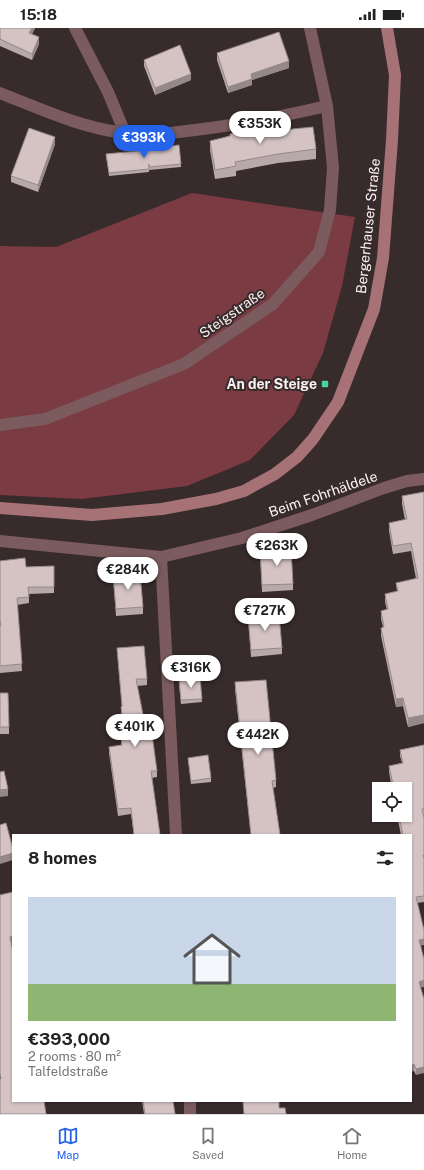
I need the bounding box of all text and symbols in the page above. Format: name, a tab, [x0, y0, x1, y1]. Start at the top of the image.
text: 15:18	[20, 6, 57, 23]
pin: €353K	[232, 111, 288, 145]
text: €353K	[238, 116, 282, 131]
pin: €393K	[116, 125, 172, 159]
text: €393K	[122, 130, 166, 145]
street label: Bergerhauser Straße	[353, 157, 383, 294]
street label: Steigstraße	[196, 285, 268, 341]
place label: An der Steige	[226, 376, 317, 392]
marker: An der Steige	[320, 379, 330, 389]
street label: Beim Fohrhäldele	[267, 468, 379, 520]
pin: €263K	[249, 533, 305, 567]
text: €263K	[255, 538, 299, 553]
pin: €284K	[100, 557, 156, 591]
text: €284K	[106, 562, 150, 577]
pin: €727K	[237, 598, 293, 632]
text: €727K	[244, 603, 286, 618]
pin: €316K	[163, 655, 219, 689]
text: €316K	[171, 660, 211, 675]
pin: €401K	[107, 714, 163, 748]
text: €401K	[115, 719, 155, 734]
pin: €442K	[230, 722, 286, 756]
text: €442K	[236, 727, 280, 742]
map controls	[372, 782, 412, 822]
button: locate	[372, 782, 412, 822]
icon: filters	[374, 847, 396, 869]
text: 8 homes	[28, 848, 97, 868]
icon: home	[176, 923, 248, 995]
text: €393,000	[28, 1029, 110, 1049]
text: 2 rooms · 80 m²	[28, 1049, 121, 1064]
text: Talfeldstraße	[28, 1064, 108, 1079]
tab: Map	[57, 1125, 79, 1161]
tab: Saved	[192, 1125, 224, 1161]
tab: Home	[337, 1125, 367, 1161]

